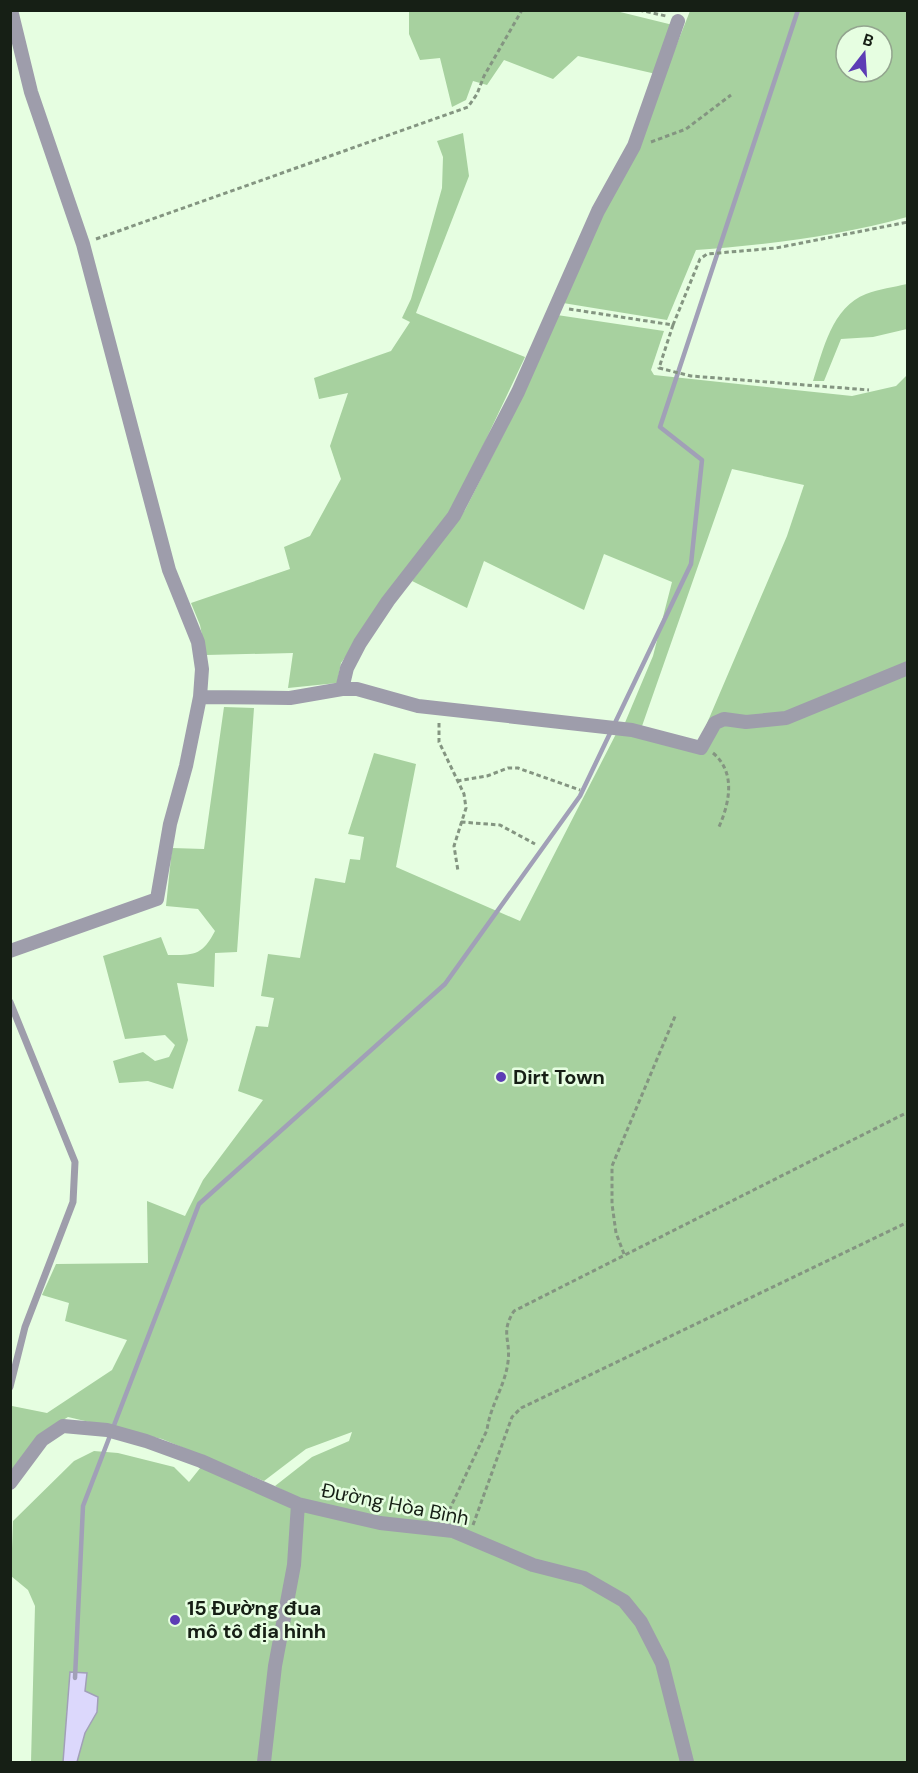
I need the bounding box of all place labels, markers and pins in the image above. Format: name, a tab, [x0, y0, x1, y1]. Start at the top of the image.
place label: Dirt Town	[513, 1064, 605, 1090]
marker: Dirt Town	[494, 1070, 508, 1084]
place label: 15 Đường đua mô tô địa hình	[187, 1595, 326, 1644]
marker: 15 Đường đua mô tô địa hình	[168, 1613, 182, 1627]

